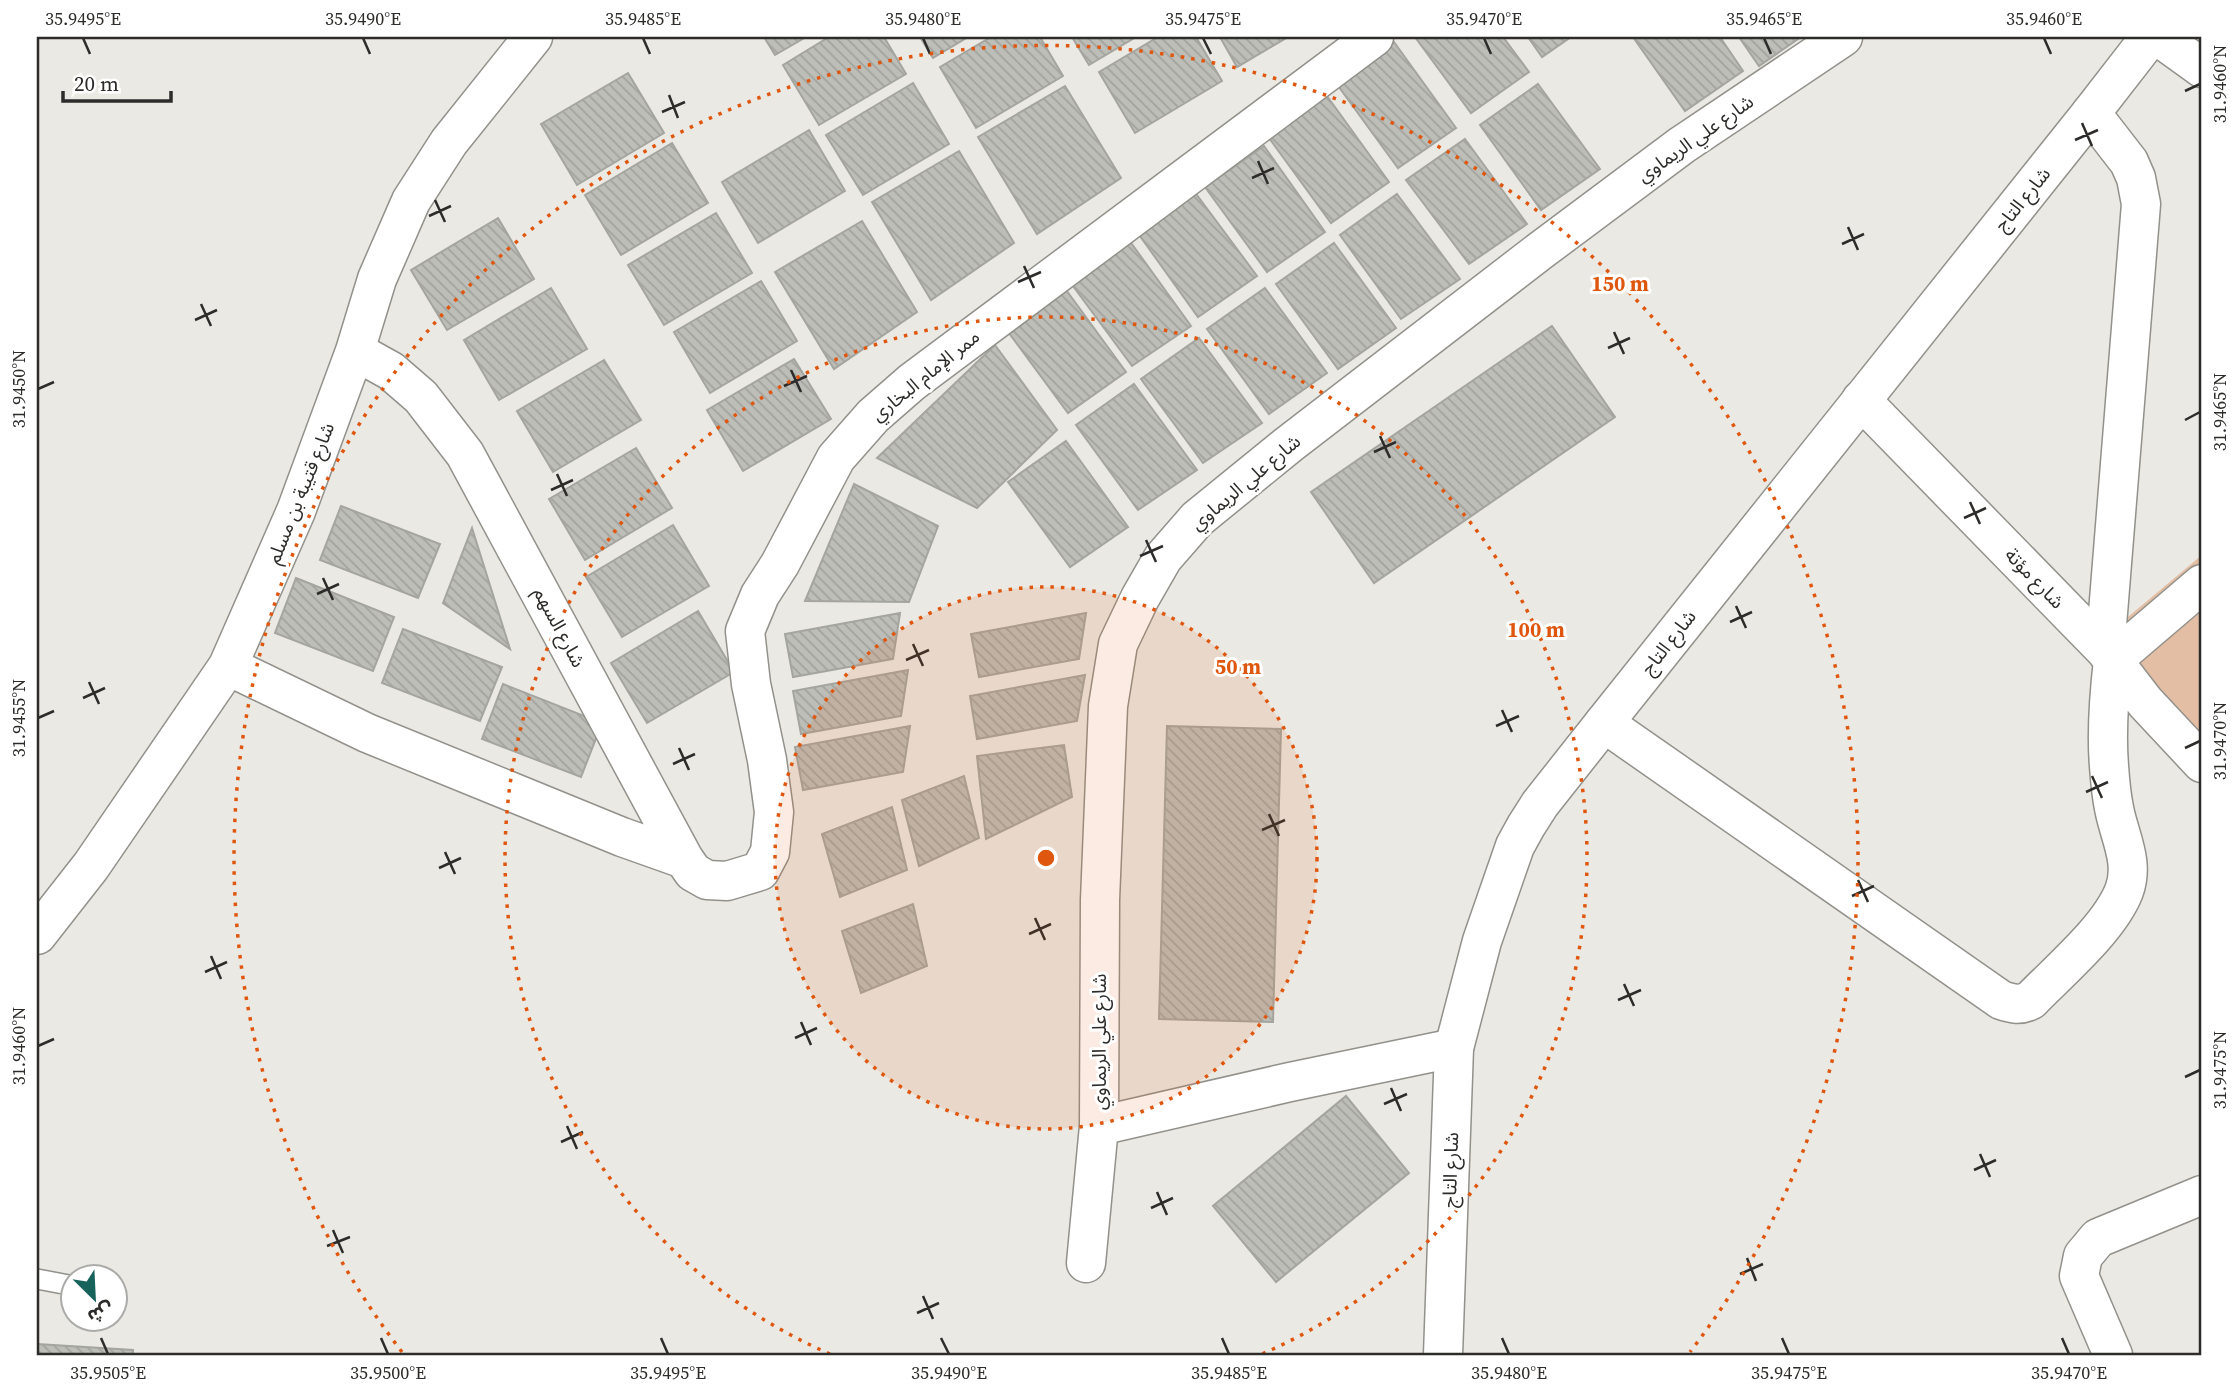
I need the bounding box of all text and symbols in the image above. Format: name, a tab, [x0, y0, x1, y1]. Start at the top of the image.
text: 35.9495°E	[45, 6, 121, 31]
text: 35.9490°E	[325, 6, 401, 31]
text: 35.9485°E	[605, 6, 681, 31]
text: 35.9480°E	[885, 6, 961, 31]
text: 35.9475°E	[1165, 6, 1241, 31]
text: 35.9470°E	[1446, 6, 1522, 31]
text: 35.9465°E	[1726, 6, 1802, 31]
text: 35.9460°E	[2006, 6, 2082, 31]
text: 31.9460°N	[2207, 45, 2232, 123]
scale bar	[63, 60, 172, 104]
text: 20 m	[74, 69, 119, 98]
street label: شارع علي الريماوي	[1632, 88, 1760, 190]
street label: شارع التاج	[1988, 161, 2057, 237]
text: 150 m	[1591, 269, 1649, 298]
street label: ممر الإمام البخاري	[865, 323, 986, 429]
text: 31.9450°N	[6, 350, 31, 428]
text: 31.9465°N	[2207, 373, 2232, 451]
street label: شارع قتيبة بن مسلم	[260, 418, 342, 568]
street label: شارع علي الريماوي	[1184, 428, 1307, 538]
street label: شارع مؤتة	[1999, 542, 2071, 615]
street label: شارع السهم	[526, 582, 592, 673]
street label: شارع التاج	[1634, 604, 1702, 680]
text: 100 m	[1507, 615, 1565, 644]
text: 50 m	[1215, 652, 1261, 681]
text: 31.9455°N	[6, 679, 31, 757]
text: 31.9470°N	[2207, 702, 2232, 780]
centre of rings	[1034, 846, 1058, 870]
street label: شارع علي الريماوي	[1086, 974, 1114, 1110]
text: 31.9460°N	[6, 1007, 31, 1085]
text: 31.9475°N	[2207, 1031, 2232, 1109]
street label: شارع التاج	[1436, 1132, 1465, 1208]
north arrow	[60, 1262, 130, 1332]
text: ش	[84, 1296, 118, 1331]
text: 35.9505°E	[70, 1360, 146, 1385]
text: 35.9500°E	[350, 1360, 426, 1385]
text: 35.9495°E	[630, 1360, 706, 1385]
text: 35.9490°E	[911, 1360, 987, 1385]
text: 35.9485°E	[1191, 1360, 1267, 1385]
text: 35.9480°E	[1471, 1360, 1547, 1385]
text: 35.9475°E	[1751, 1360, 1827, 1385]
text: 35.9470°E	[2031, 1360, 2107, 1385]

